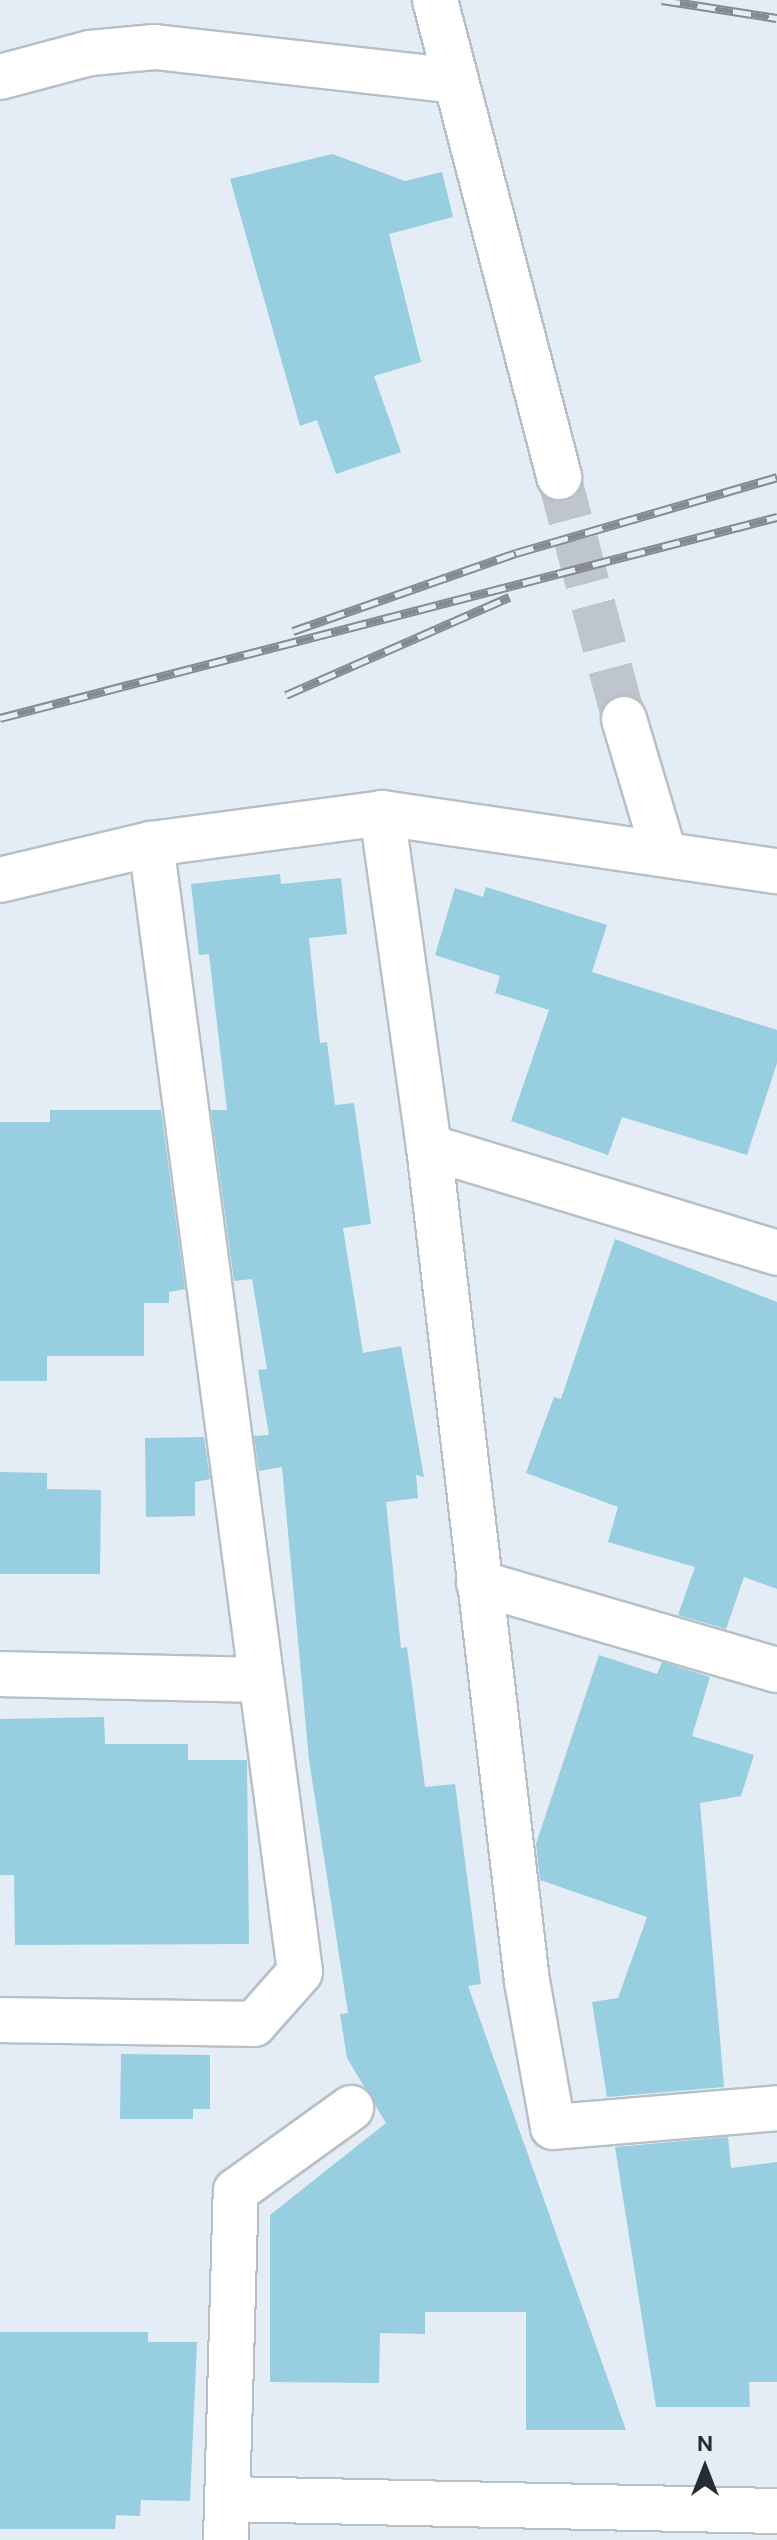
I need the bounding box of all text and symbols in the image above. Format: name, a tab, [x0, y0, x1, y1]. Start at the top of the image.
north arrow	[665, 2428, 745, 2508]
text: N	[697, 2429, 713, 2458]

